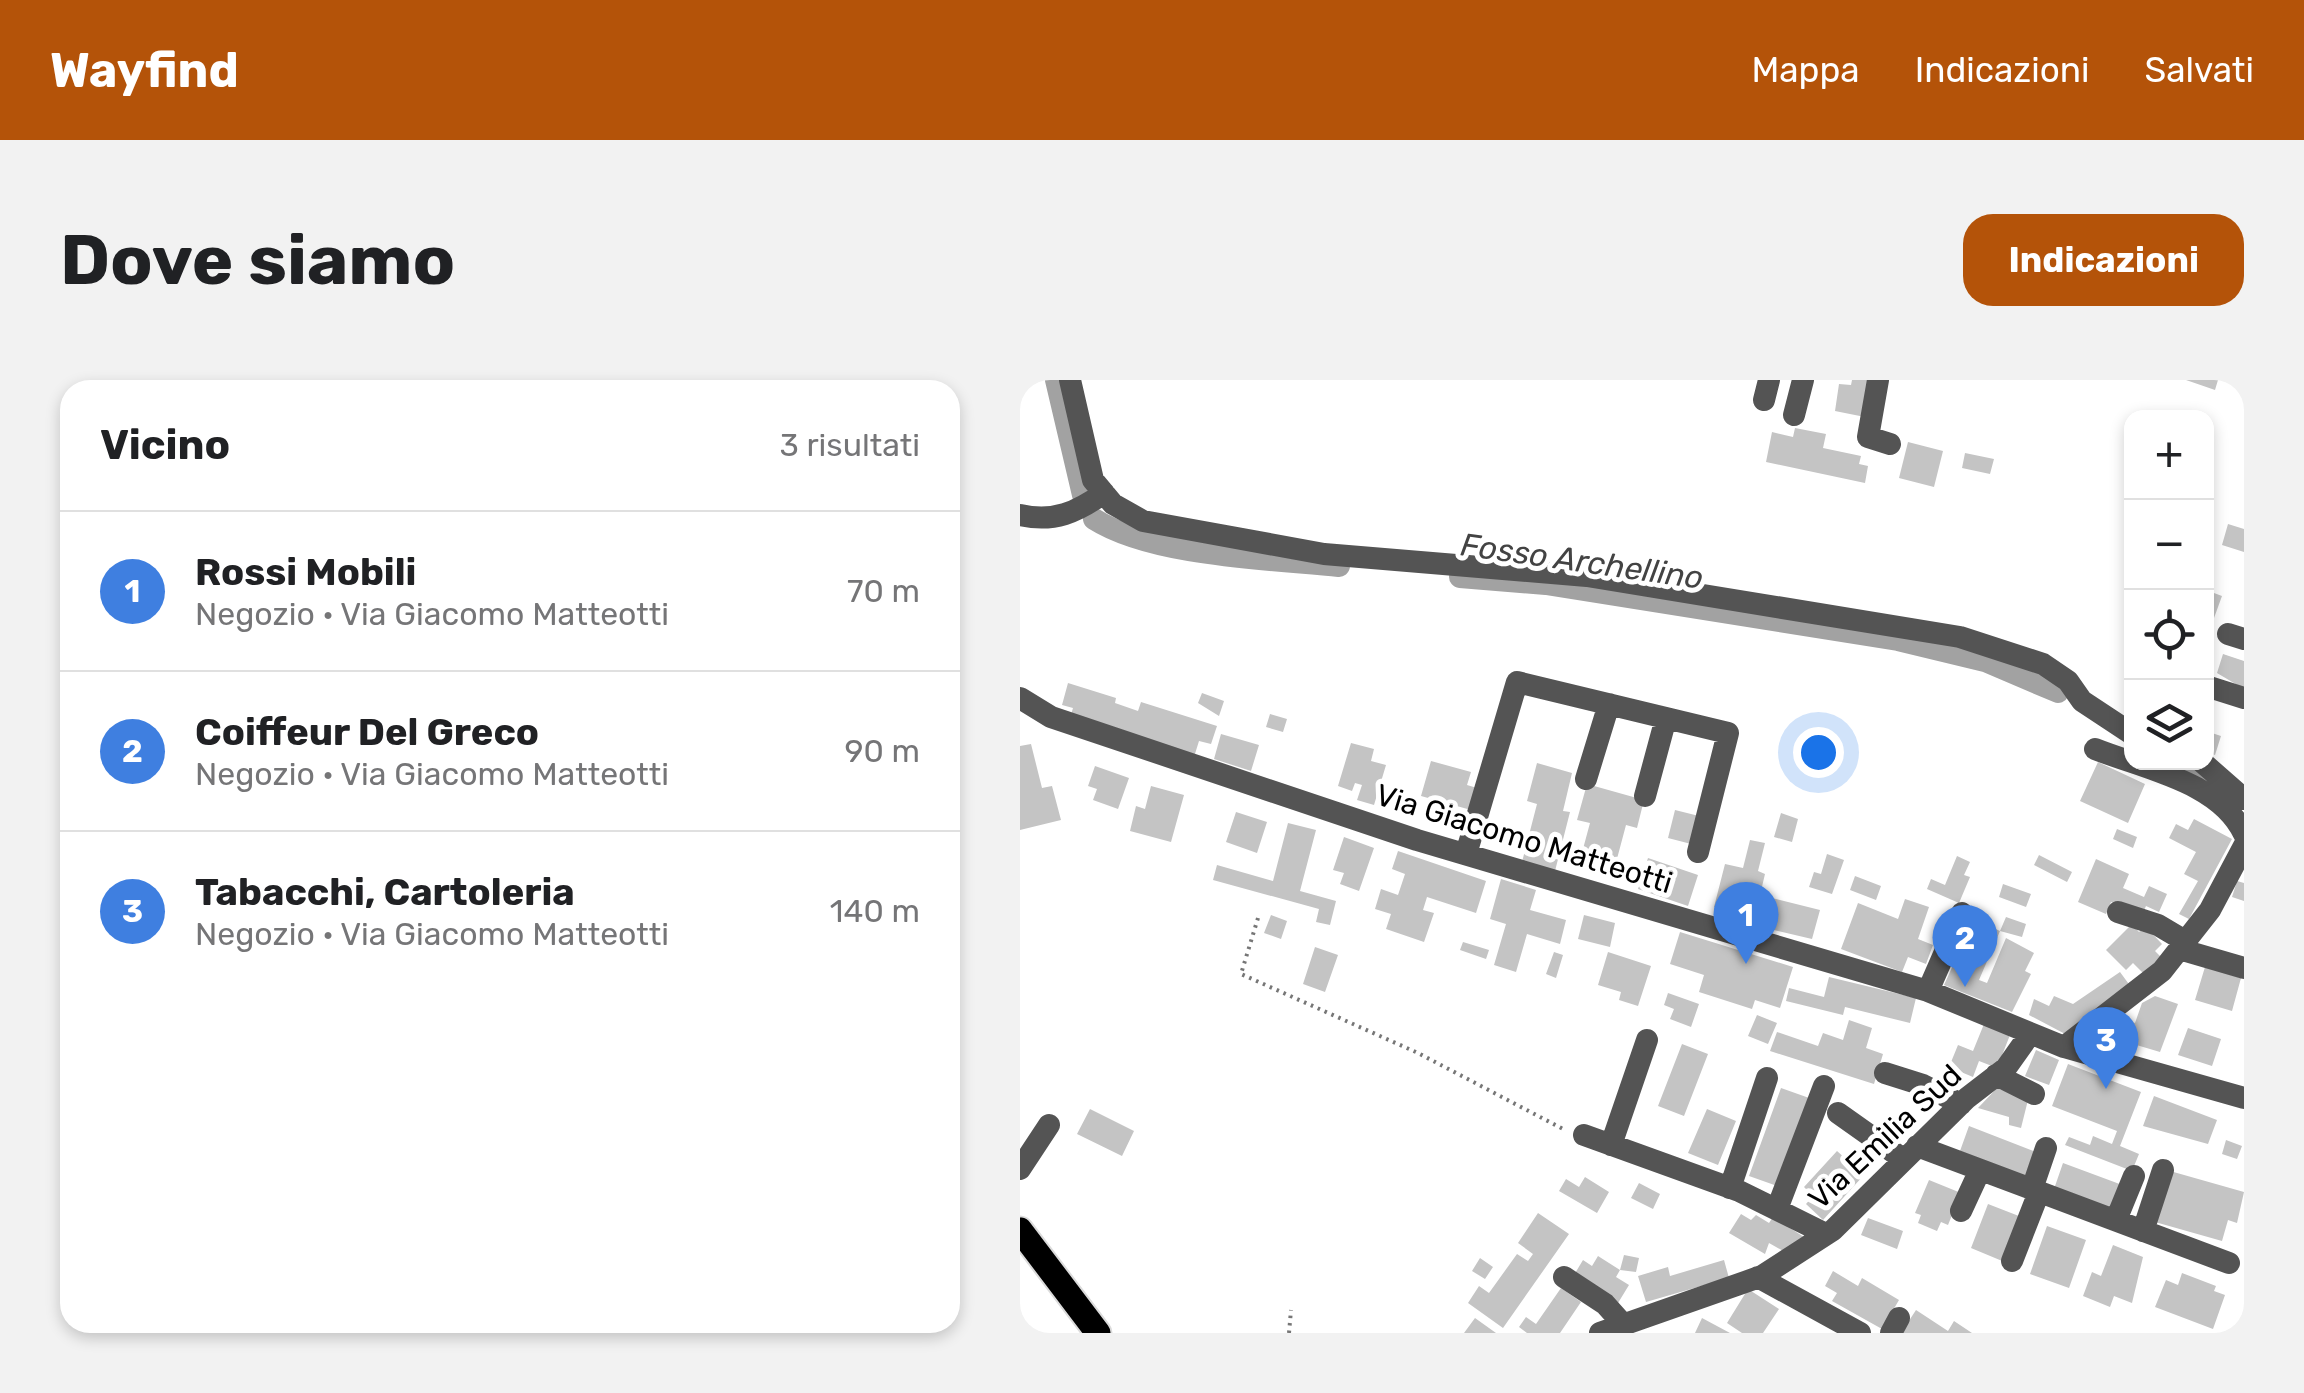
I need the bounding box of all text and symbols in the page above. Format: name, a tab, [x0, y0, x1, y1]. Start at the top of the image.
text: Wayfind	[50, 42, 239, 99]
text: Mappa	[1751, 49, 1860, 91]
text: Indicazioni	[1915, 49, 2089, 91]
text: Salvati	[2144, 49, 2254, 91]
button: Indicazioni	[1963, 214, 2244, 306]
text: Dove siamo	[60, 219, 455, 302]
map controls	[2124, 410, 2214, 770]
button: +	[2124, 410, 2214, 500]
text: Vicino	[100, 420, 230, 470]
text: 3 risultati	[779, 426, 920, 464]
button: −	[2124, 500, 2214, 590]
water label: Fosso Archellino	[1458, 525, 1706, 597]
text: Rossi Mobili	[195, 549, 416, 595]
text: 1	[125, 572, 140, 610]
text: 70 m	[847, 572, 920, 610]
button: locate	[2124, 590, 2214, 680]
text: Negozio · Via Giacomo Matteotti	[195, 595, 669, 633]
button: layers	[2124, 680, 2214, 770]
text: Coiffeur Del Greco	[195, 709, 539, 755]
your location	[1793, 727, 1844, 778]
text: 2	[122, 732, 143, 770]
text: 90 m	[844, 732, 920, 770]
text: Negozio · Via Giacomo Matteotti	[195, 755, 669, 793]
street label: Via Giacomo Matteotti	[1371, 777, 1677, 901]
text: Tabacchi, Cartoleria	[195, 869, 575, 915]
pin: 1	[1714, 882, 1778, 964]
text: 3	[122, 892, 143, 930]
text: 140 m	[830, 892, 920, 930]
pin: 2	[1932, 904, 1998, 987]
text: Negozio · Via Giacomo Matteotti	[195, 915, 669, 953]
pin: 3	[2074, 1006, 2138, 1089]
street label: Via Emilia Sud	[1801, 1057, 1969, 1217]

